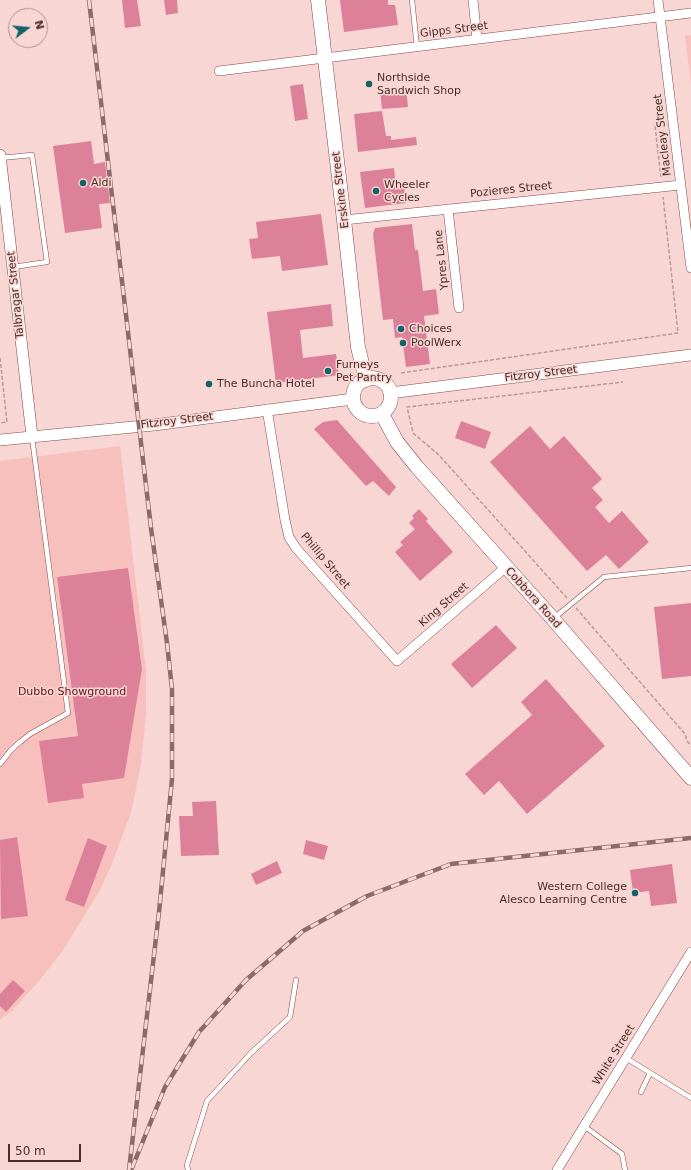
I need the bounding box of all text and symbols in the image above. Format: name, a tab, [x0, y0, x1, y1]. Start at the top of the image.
north arrow	[8, 8, 48, 48]
text: N	[32, 19, 47, 31]
street label: Gipps Street	[419, 19, 489, 41]
place label: Northside Sandwich Shop	[377, 71, 461, 97]
marker: Northside Sandwich Shop	[364, 79, 374, 89]
street label: Macleay Street	[651, 93, 675, 177]
street label: Erskine Street	[330, 151, 352, 229]
place label: Aldi	[91, 176, 112, 190]
marker: Aldi	[78, 178, 88, 188]
place label: Wheeler Cycles	[384, 178, 430, 204]
street label: Pozieres Street	[469, 179, 553, 201]
marker: Wheeler Cycles	[371, 186, 381, 196]
street label: Ypres Lane	[432, 229, 452, 291]
street label: Talbragar Street	[5, 250, 27, 340]
place label: Choices	[409, 322, 452, 336]
marker: Choices	[396, 324, 406, 334]
place label: PoolWerx	[411, 336, 461, 350]
marker: PoolWerx	[398, 338, 408, 348]
place label: Furneys Pet Pantry	[336, 358, 392, 384]
street label: Fitzroy Street	[504, 363, 578, 385]
marker: Furneys Pet Pantry	[323, 366, 333, 376]
place label: The Buncha Hotel	[217, 377, 315, 391]
marker: The Buncha Hotel	[204, 379, 214, 389]
street label: Fitzroy Street	[140, 410, 214, 432]
street label: Phillip Street	[298, 530, 352, 592]
street label: Cobbora Road	[502, 565, 564, 631]
street label: King Street	[417, 580, 471, 630]
park label: Dubbo Showground	[18, 685, 126, 699]
place label: Western College Alesco Learning Centre	[500, 880, 627, 906]
marker: Western College Alesco Learning Centre	[630, 888, 640, 898]
street label: White Street	[590, 1022, 638, 1088]
scale bar	[10, 1136, 83, 1162]
text: 50 m	[15, 1144, 46, 1158]

